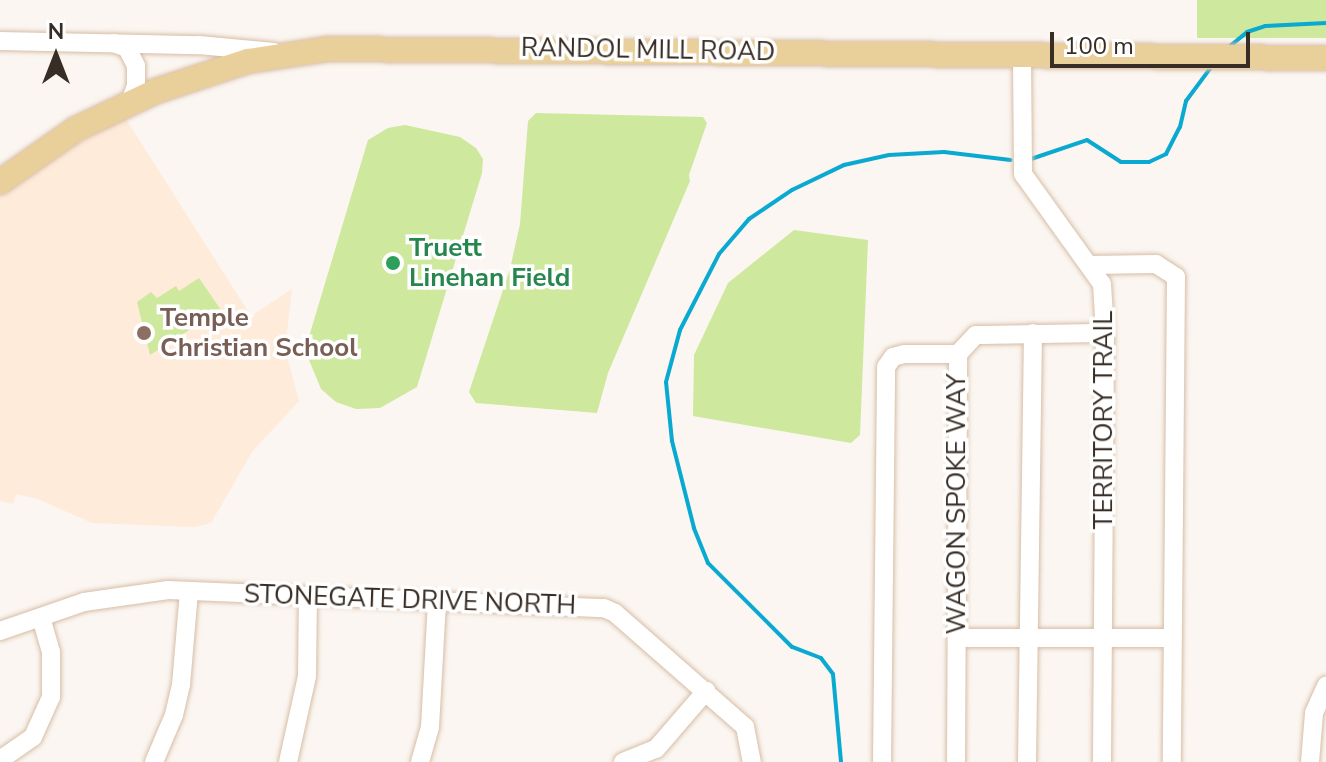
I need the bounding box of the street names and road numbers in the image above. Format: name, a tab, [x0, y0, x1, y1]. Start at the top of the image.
street label: RANDOL MILL ROAD	[521, 32, 775, 68]
street label: TERRITORY TRAIL	[1088, 311, 1120, 529]
street label: WAGON SPOKE WAY	[941, 374, 973, 634]
street label: STONEGATE DRIVE NORTH	[243, 579, 577, 621]

